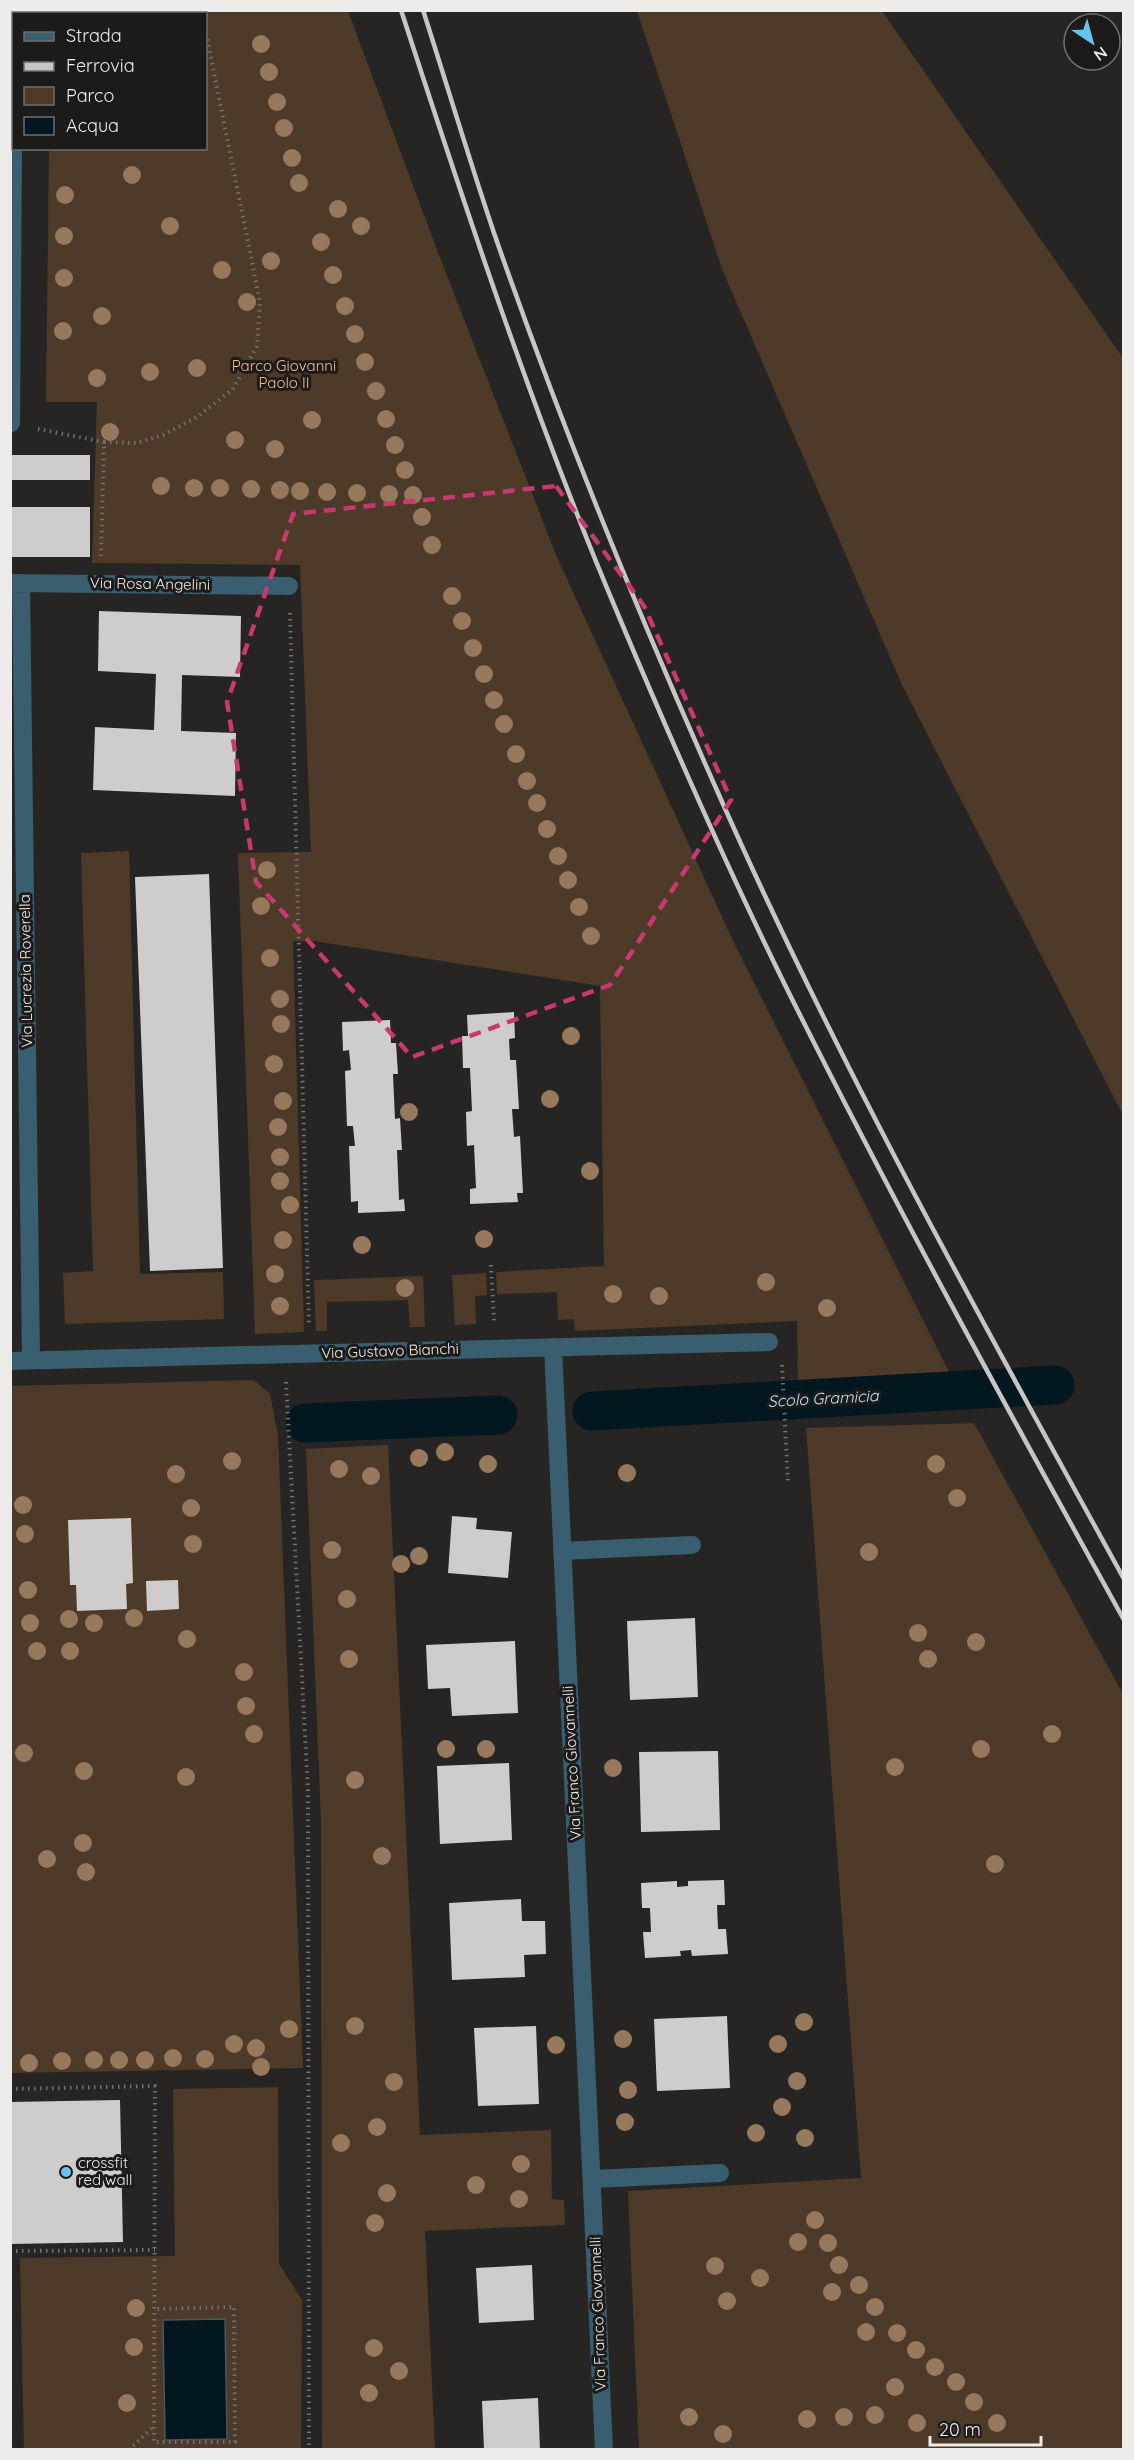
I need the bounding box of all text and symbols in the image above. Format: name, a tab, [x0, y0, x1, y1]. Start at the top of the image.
legend	[12, 12, 207, 150]
north arrow	[1062, 12, 1122, 72]
text: Strada	[66, 24, 122, 47]
text: N	[1090, 43, 1111, 66]
text: Ferrovia	[66, 54, 135, 77]
text: Parco	[66, 84, 114, 107]
text: Acqua	[66, 114, 119, 137]
park label: Parco Giovanni Paolo II	[232, 356, 336, 392]
street label: Via Rosa Angelini	[90, 573, 210, 594]
street label: Via Lucrezia Roverella	[15, 894, 36, 1048]
street label: Via Gustavo Bianchi	[321, 1339, 459, 1362]
water label: Scolo Gramicia	[767, 1385, 880, 1411]
street label: Via Franco Giovannelli	[558, 1685, 585, 1841]
place label: crossfit red wall	[78, 2153, 132, 2189]
marker: crossfit red wall	[59, 2165, 73, 2179]
street label: Via Franco Giovannelli	[585, 2236, 610, 2392]
scale bar	[930, 2409, 1041, 2447]
text: 20 m	[939, 2418, 981, 2441]

